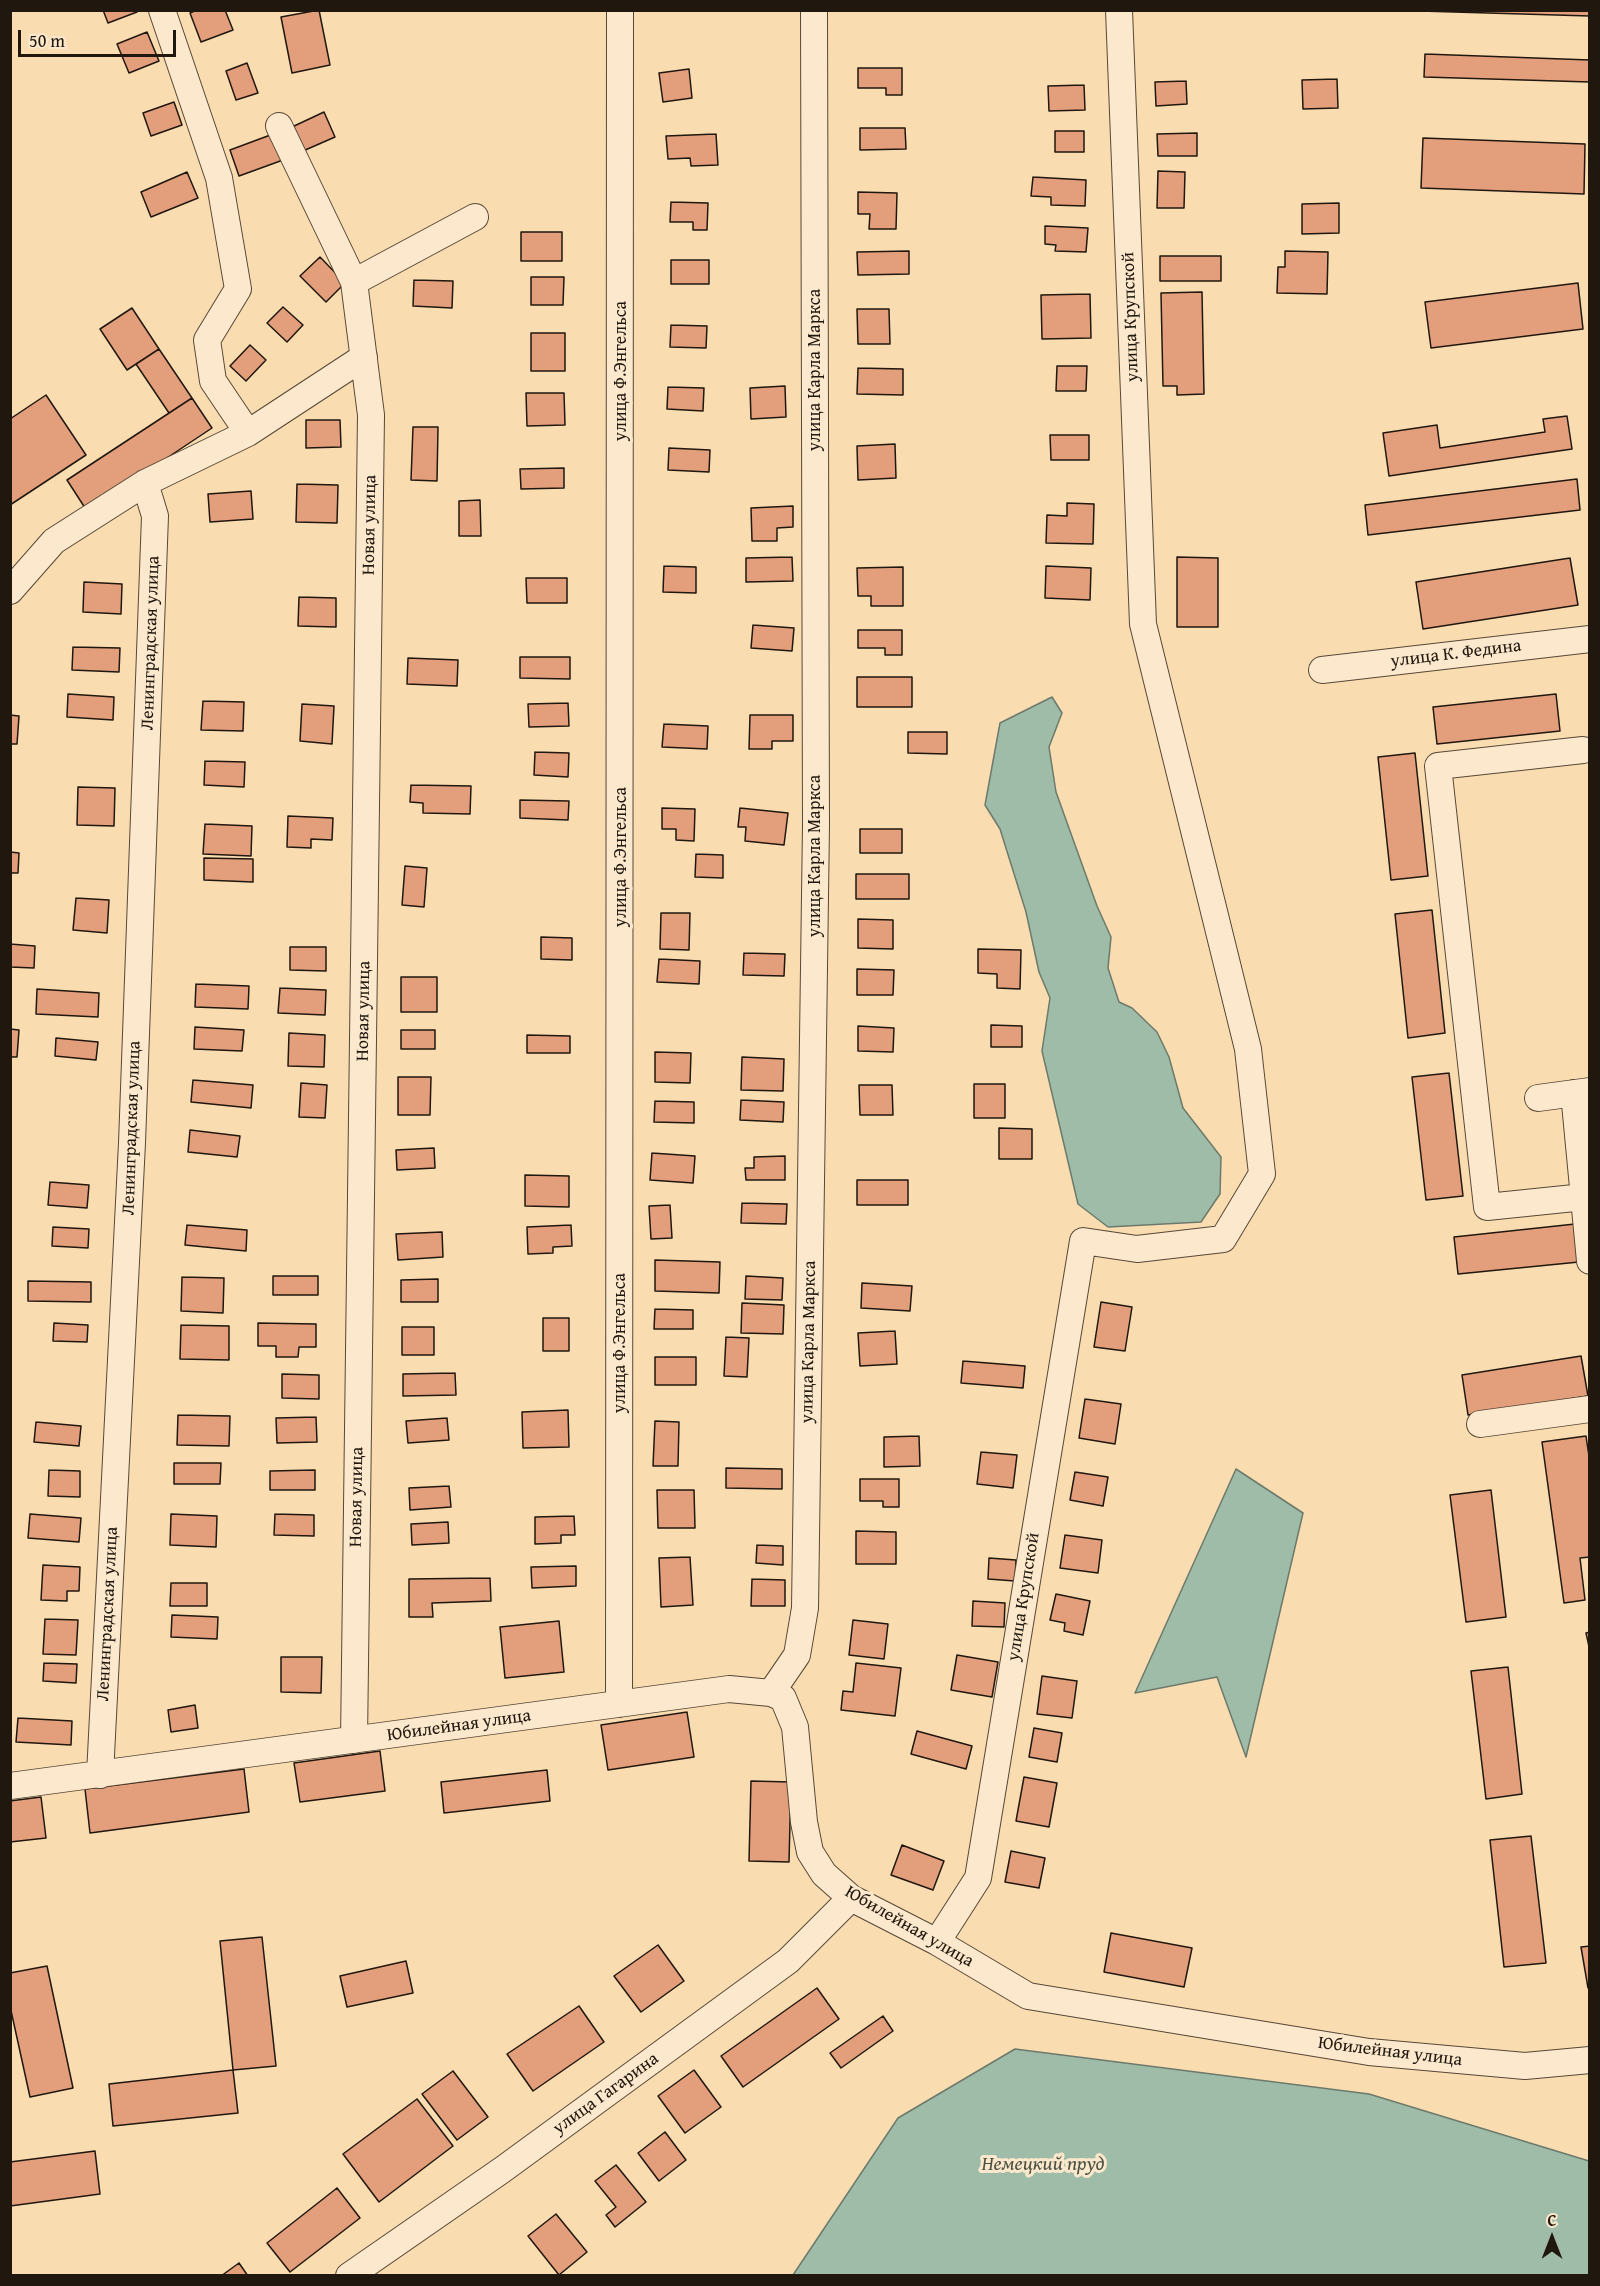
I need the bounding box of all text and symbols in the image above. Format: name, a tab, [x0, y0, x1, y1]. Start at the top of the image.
scale bar	[21, 18, 178, 56]
text: 50 m	[29, 27, 65, 54]
street label: улица Крупской	[1118, 252, 1144, 382]
street label: улица Карла Маркса	[804, 289, 826, 451]
street label: улица Ф.Энгельса	[610, 301, 632, 441]
street label: Новая улица	[358, 475, 382, 575]
street label: Ленинградская улица	[137, 555, 165, 731]
street label: улица К. Федина	[1389, 635, 1523, 673]
street label: улица Карла Маркса	[804, 775, 826, 937]
street label: улица Ф.Энгельса	[610, 787, 632, 927]
street label: Новая улица	[352, 961, 376, 1061]
street label: Ленинградская улица	[118, 1040, 146, 1216]
street label: улица Карла Маркса	[797, 1260, 821, 1424]
street label: улица Ф.Энгельса	[609, 1273, 631, 1413]
street label: Новая улица	[345, 1447, 369, 1547]
street label: Ленинградская улица	[93, 1526, 123, 1702]
street label: улица Крупской	[1003, 1531, 1045, 1663]
street label: Юбилейная улица	[386, 1705, 532, 1747]
street label: Юбилейная улица	[841, 1881, 977, 1973]
street label: Юбилейная улица	[1317, 2032, 1463, 2072]
street label: улица Гагарина	[549, 2048, 663, 2140]
water label: Немецкий пруд	[982, 2153, 1104, 2177]
north arrow	[1522, 2208, 1582, 2268]
text: С	[1547, 2208, 1557, 2232]

